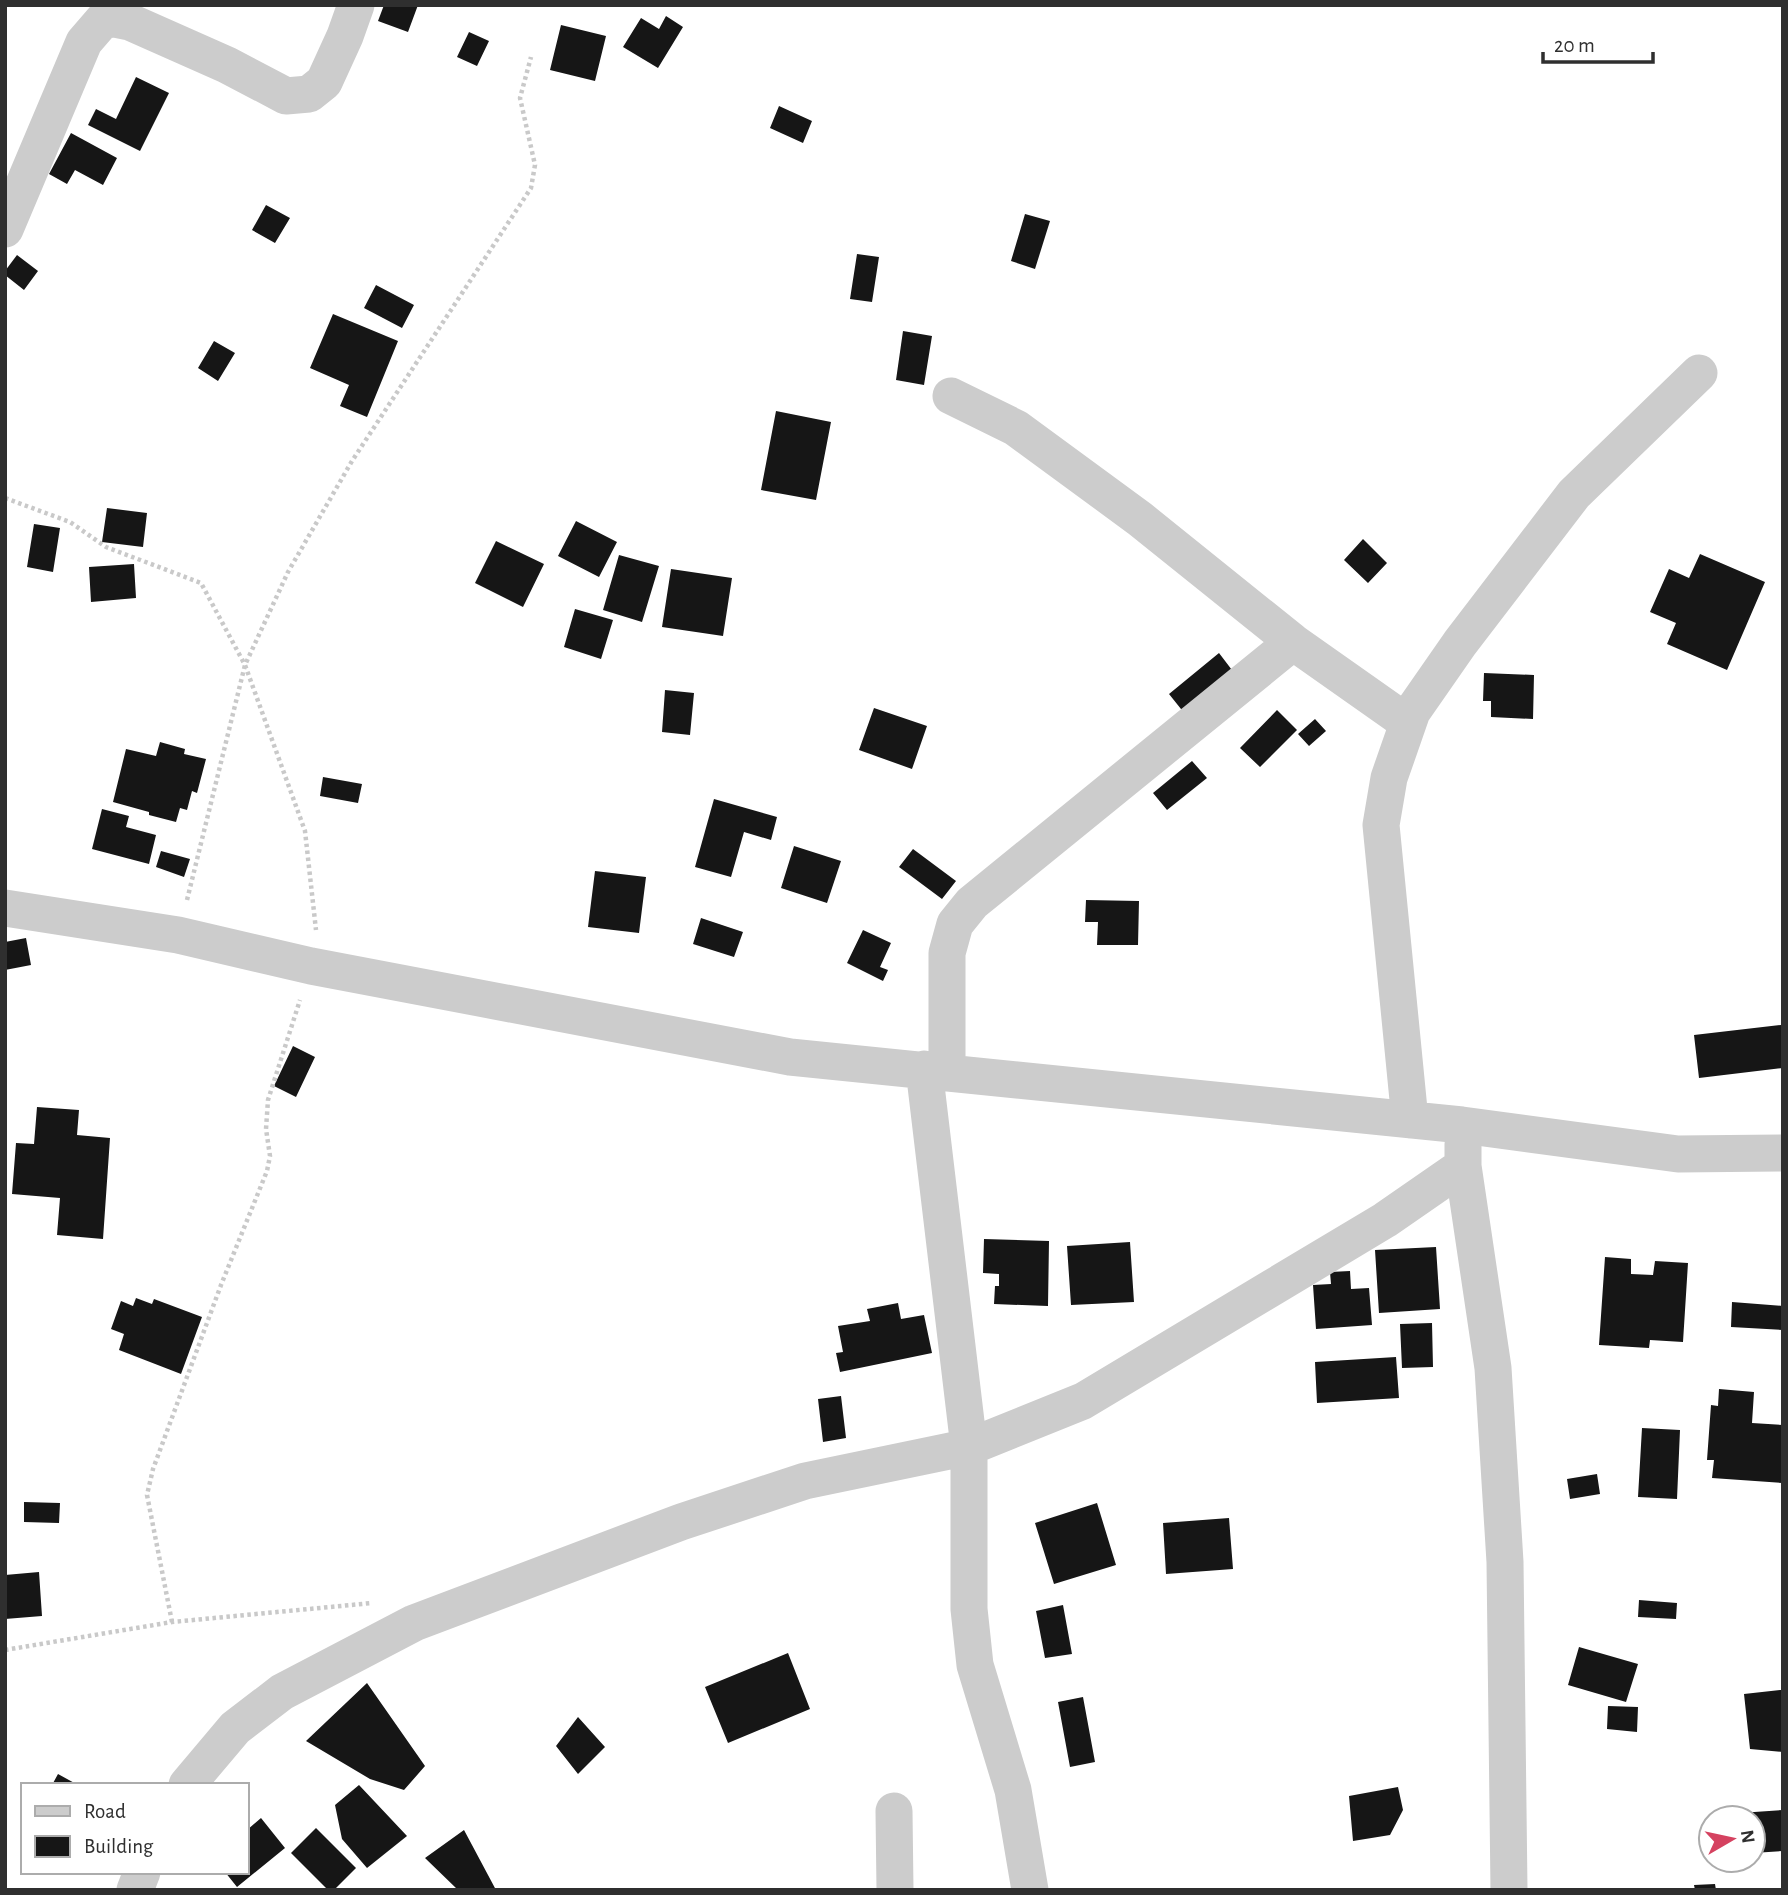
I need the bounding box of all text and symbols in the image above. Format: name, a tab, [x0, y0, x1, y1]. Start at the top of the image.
scale bar	[1543, 21, 1653, 65]
text: 20 m	[1554, 35, 1595, 56]
legend	[21, 1783, 248, 1874]
text: Road	[84, 1801, 126, 1822]
north arrow	[1697, 1804, 1767, 1874]
text: N	[1737, 1829, 1758, 1845]
text: Building	[84, 1836, 154, 1857]

